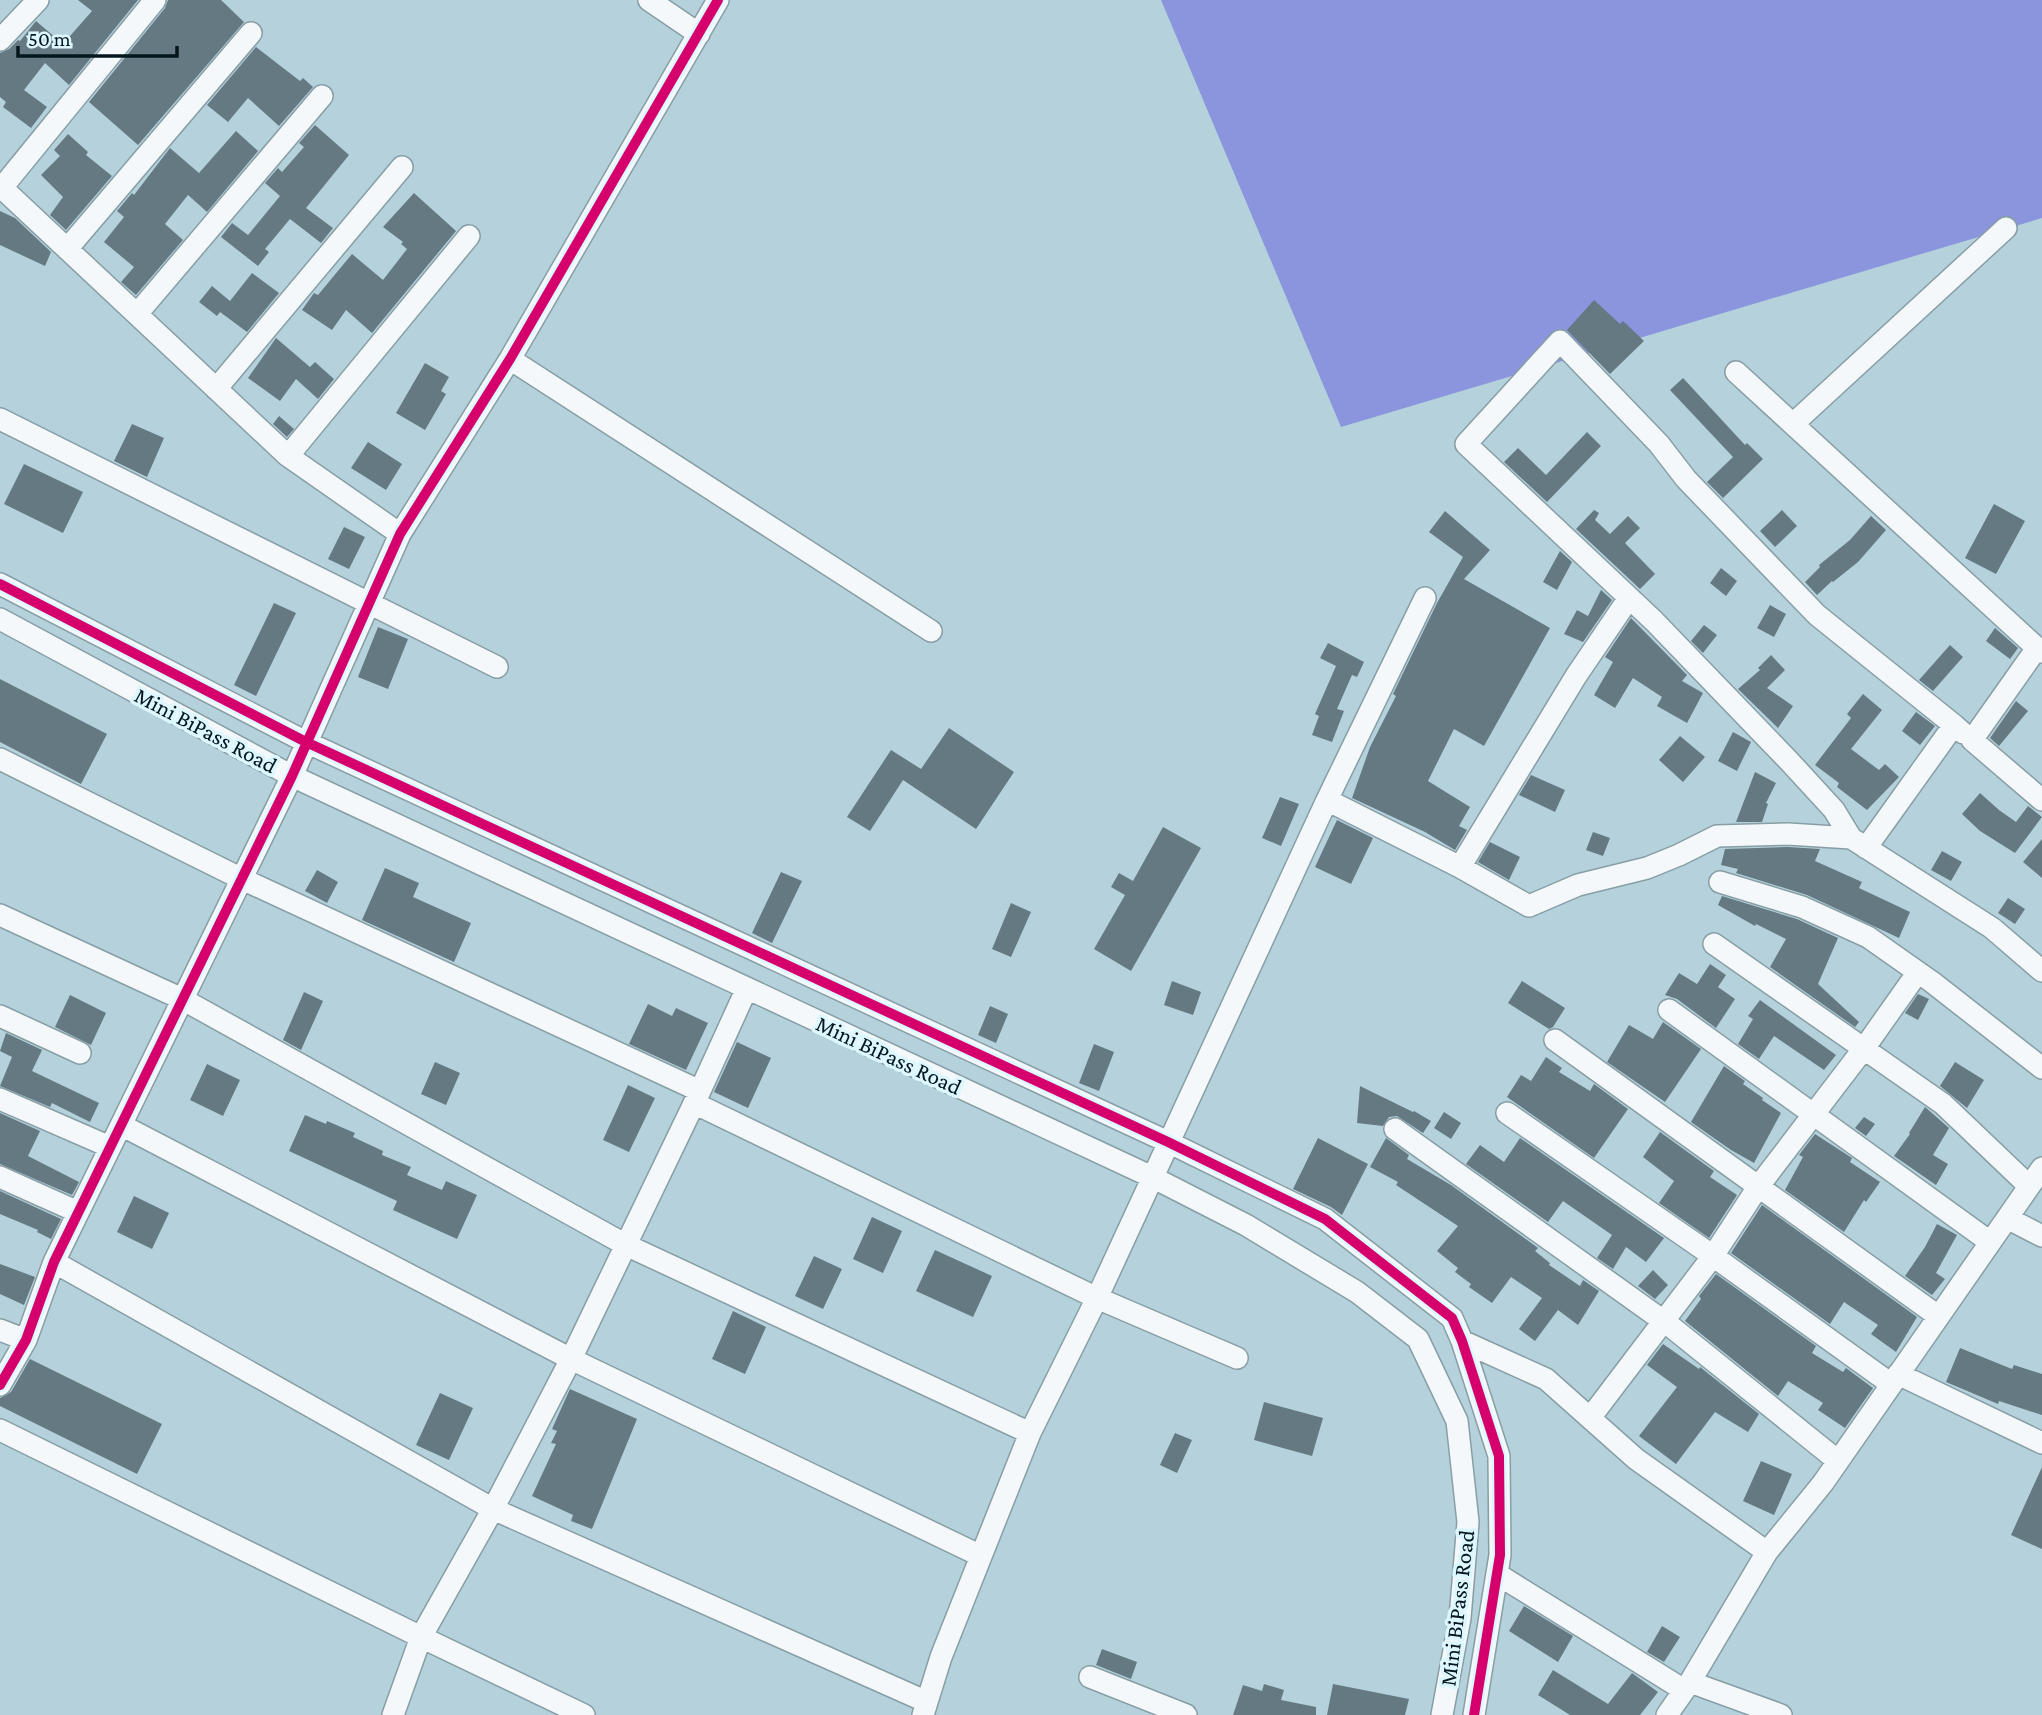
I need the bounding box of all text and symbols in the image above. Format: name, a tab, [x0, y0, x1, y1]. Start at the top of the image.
scale bar	[18, 14, 177, 58]
text: 50 m	[28, 27, 71, 51]
street label: Mini BiPass Road	[130, 682, 282, 778]
street label: Mini BiPass Road	[812, 1010, 966, 1100]
street label: Mini BiPass Road	[1435, 1528, 1479, 1688]

